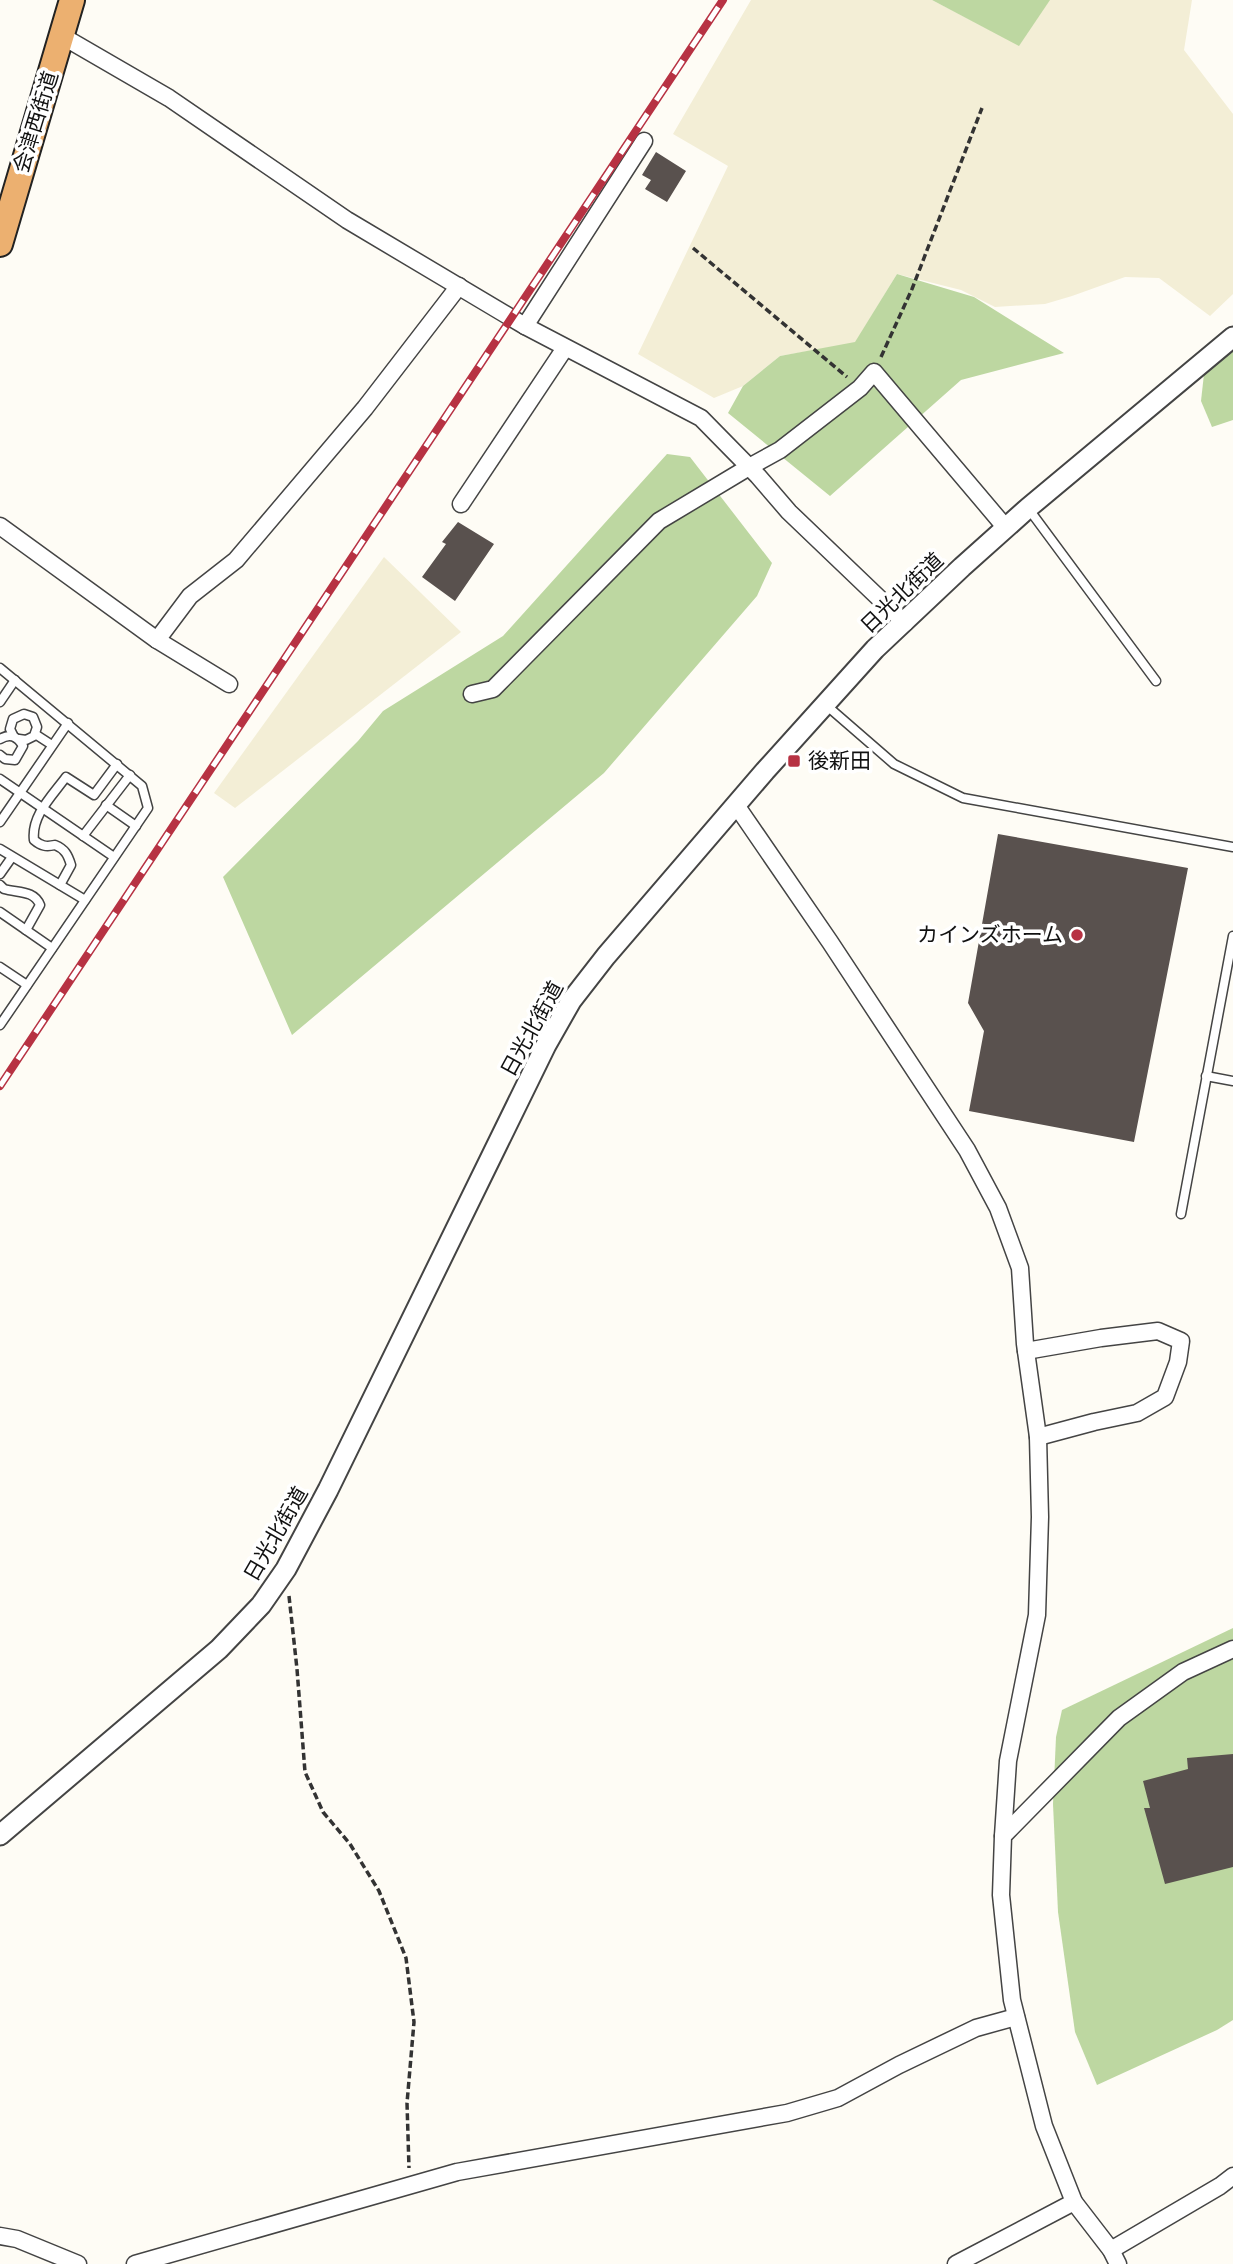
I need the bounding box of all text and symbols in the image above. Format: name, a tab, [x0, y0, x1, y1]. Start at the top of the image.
street label: 会津西街道	[9, 68, 63, 176]
street label: 日光北街道	[856, 548, 948, 638]
place label: 後新田	[808, 749, 871, 773]
marker: 後新田	[786, 753, 802, 769]
place label: カインズホーム	[917, 923, 1063, 947]
marker: カインズホーム	[1069, 927, 1085, 943]
street label: 日光北街道	[496, 977, 568, 1081]
street label: 日光北街道	[239, 1483, 313, 1585]

